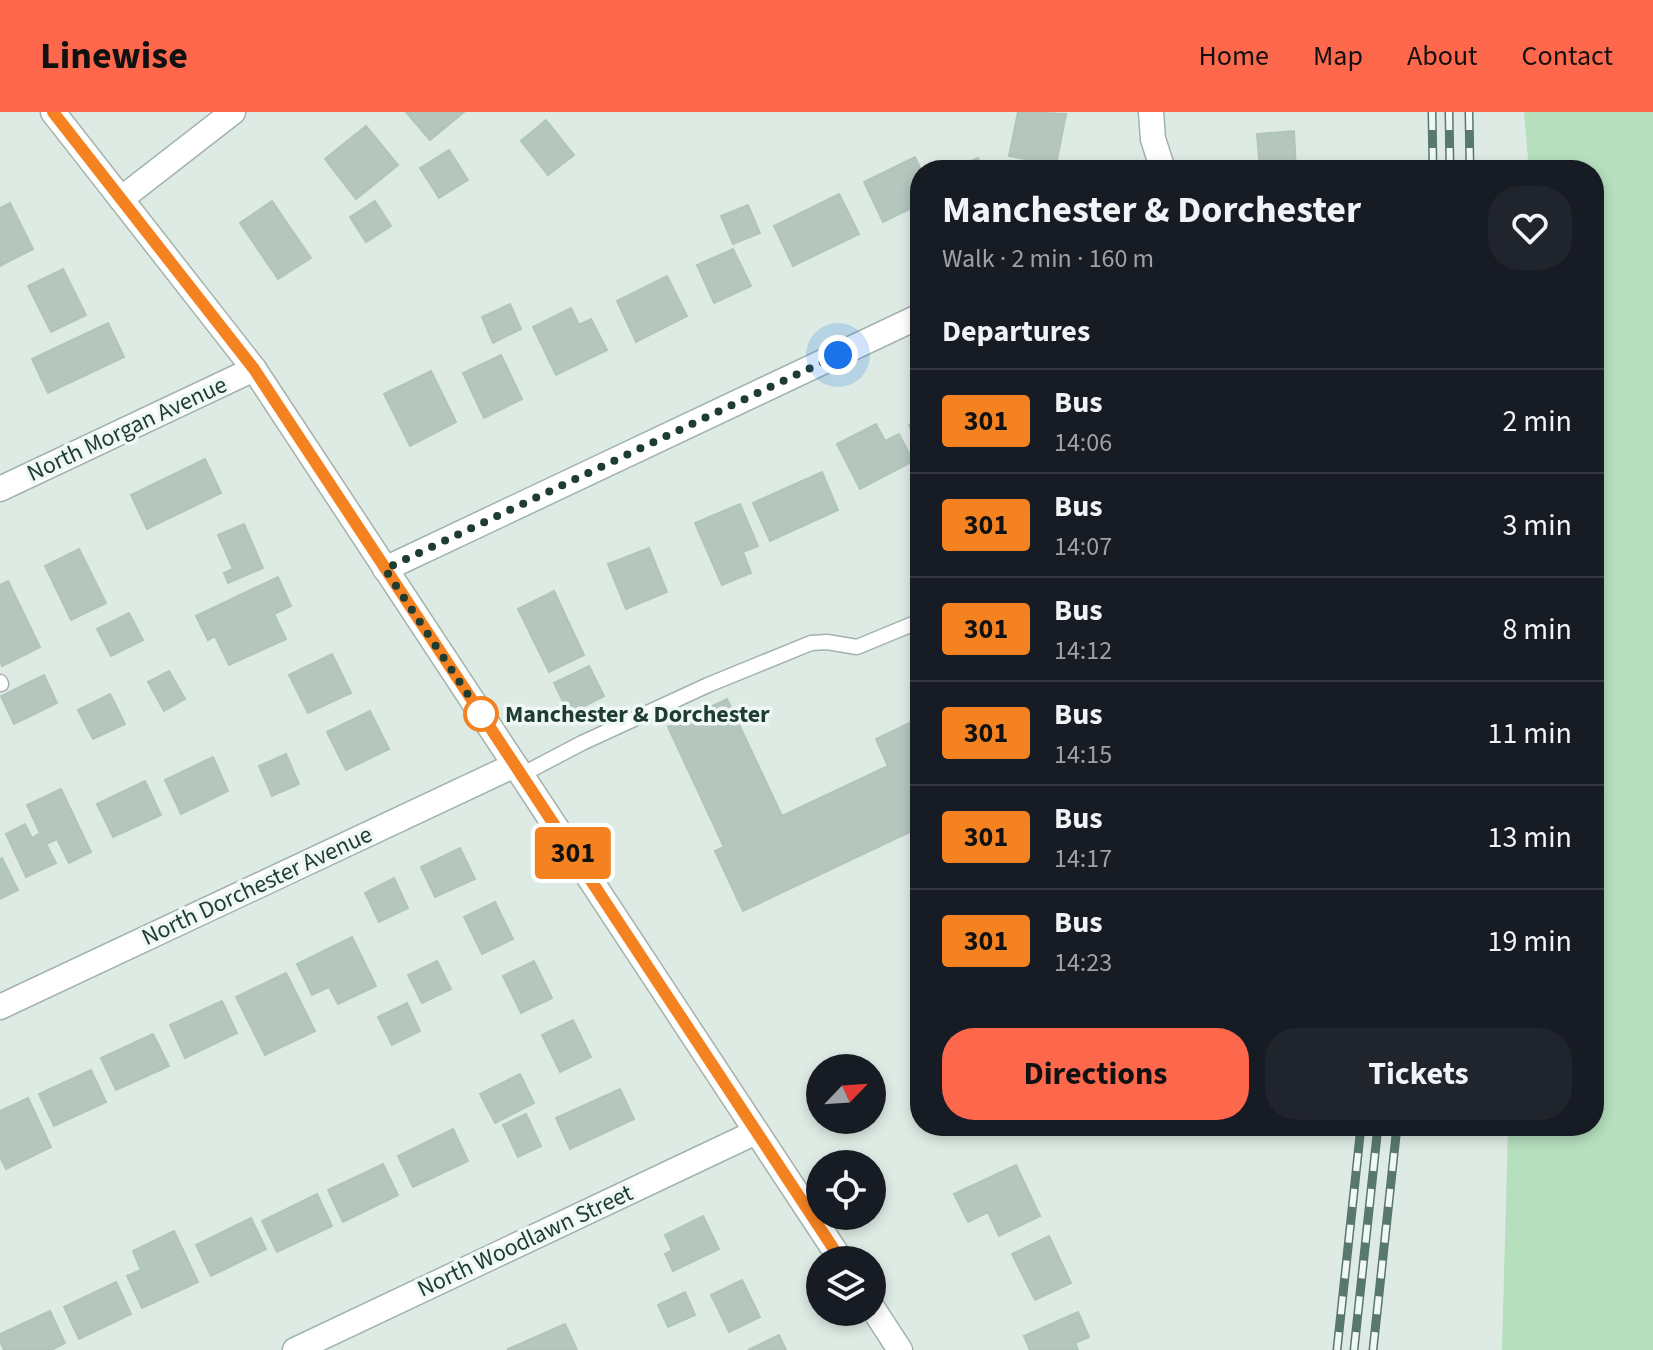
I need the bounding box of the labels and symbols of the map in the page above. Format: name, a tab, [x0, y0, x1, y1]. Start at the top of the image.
your location	[818, 335, 858, 375]
street label: North Morgan Avenue	[21, 367, 233, 491]
marker: Manchester & Dorchester	[464, 697, 498, 731]
place label: Manchester & Dorchester	[505, 697, 770, 732]
street label: North Dorchester Avenue	[136, 817, 378, 955]
line badge: 301	[527, 827, 619, 879]
north arrow	[806, 1054, 886, 1134]
street label: North Woodlawn Street	[411, 1176, 639, 1306]

